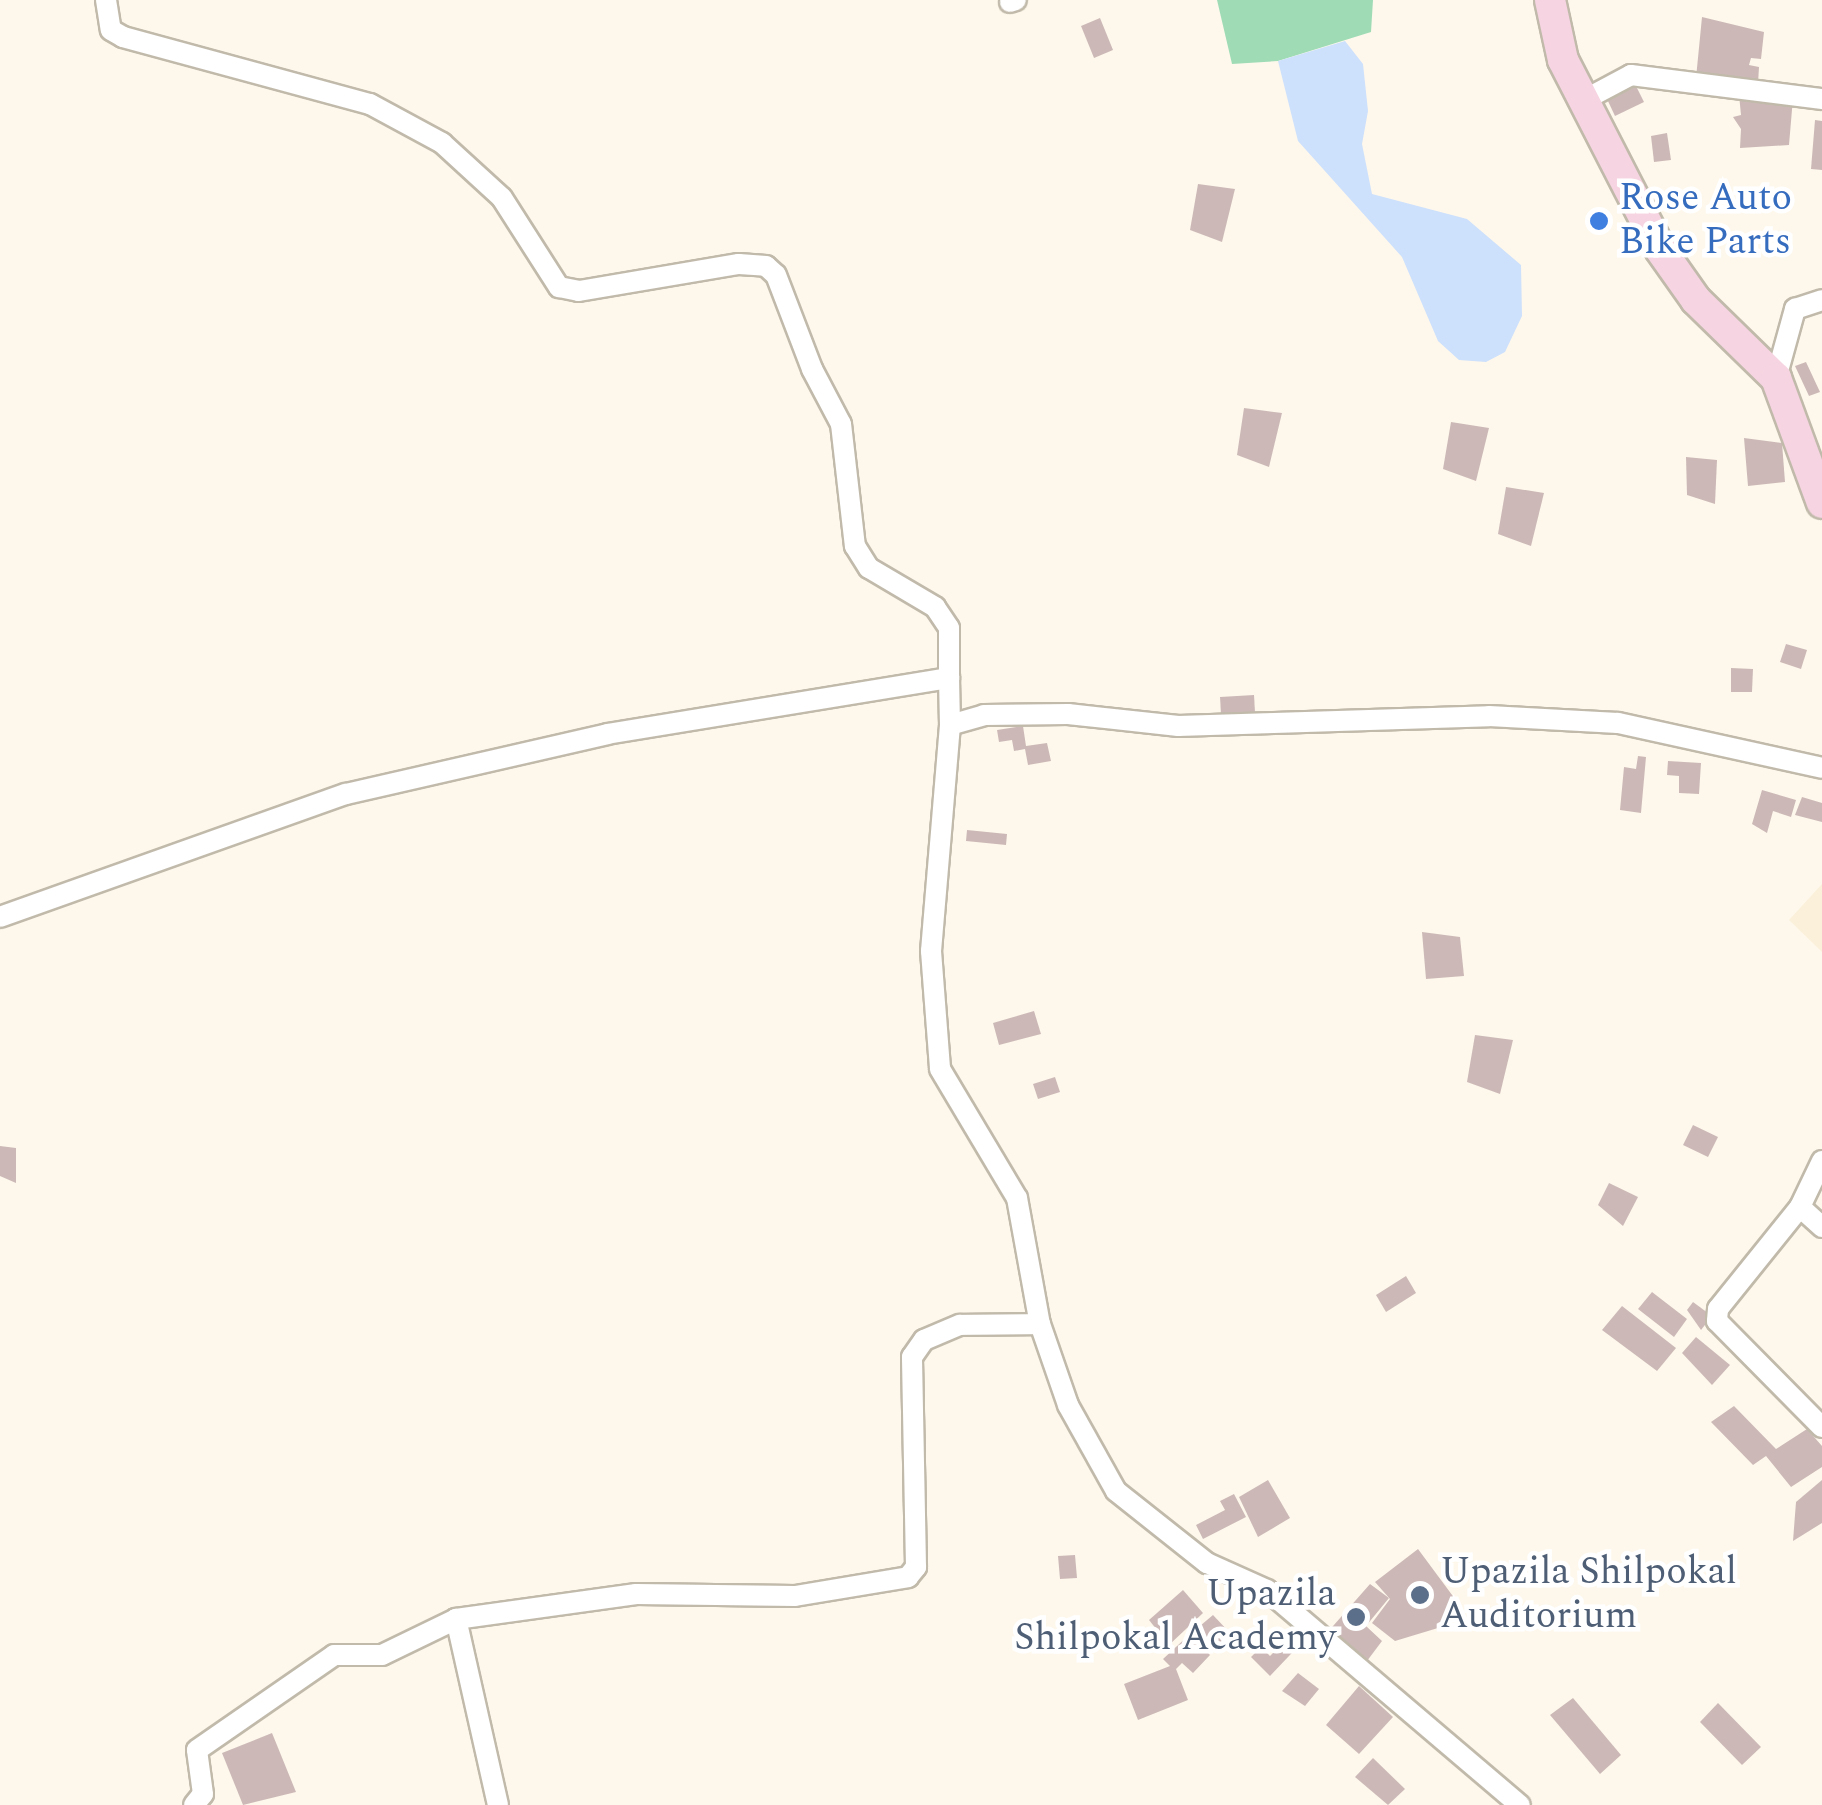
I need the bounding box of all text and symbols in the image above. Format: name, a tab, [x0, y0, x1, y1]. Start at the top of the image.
place label: Rose Auto Bike Parts	[1619, 176, 1792, 266]
marker: Rose Auto Bike Parts	[1588, 210, 1610, 232]
place label: Upazila Shilpokal Auditorium	[1440, 1550, 1737, 1640]
place label: Upazila Shilpokal Academy	[1014, 1572, 1336, 1662]
marker: Upazila Shilpokal Auditorium	[1409, 1584, 1431, 1606]
marker: Upazila Shilpokal Academy	[1345, 1606, 1367, 1628]

